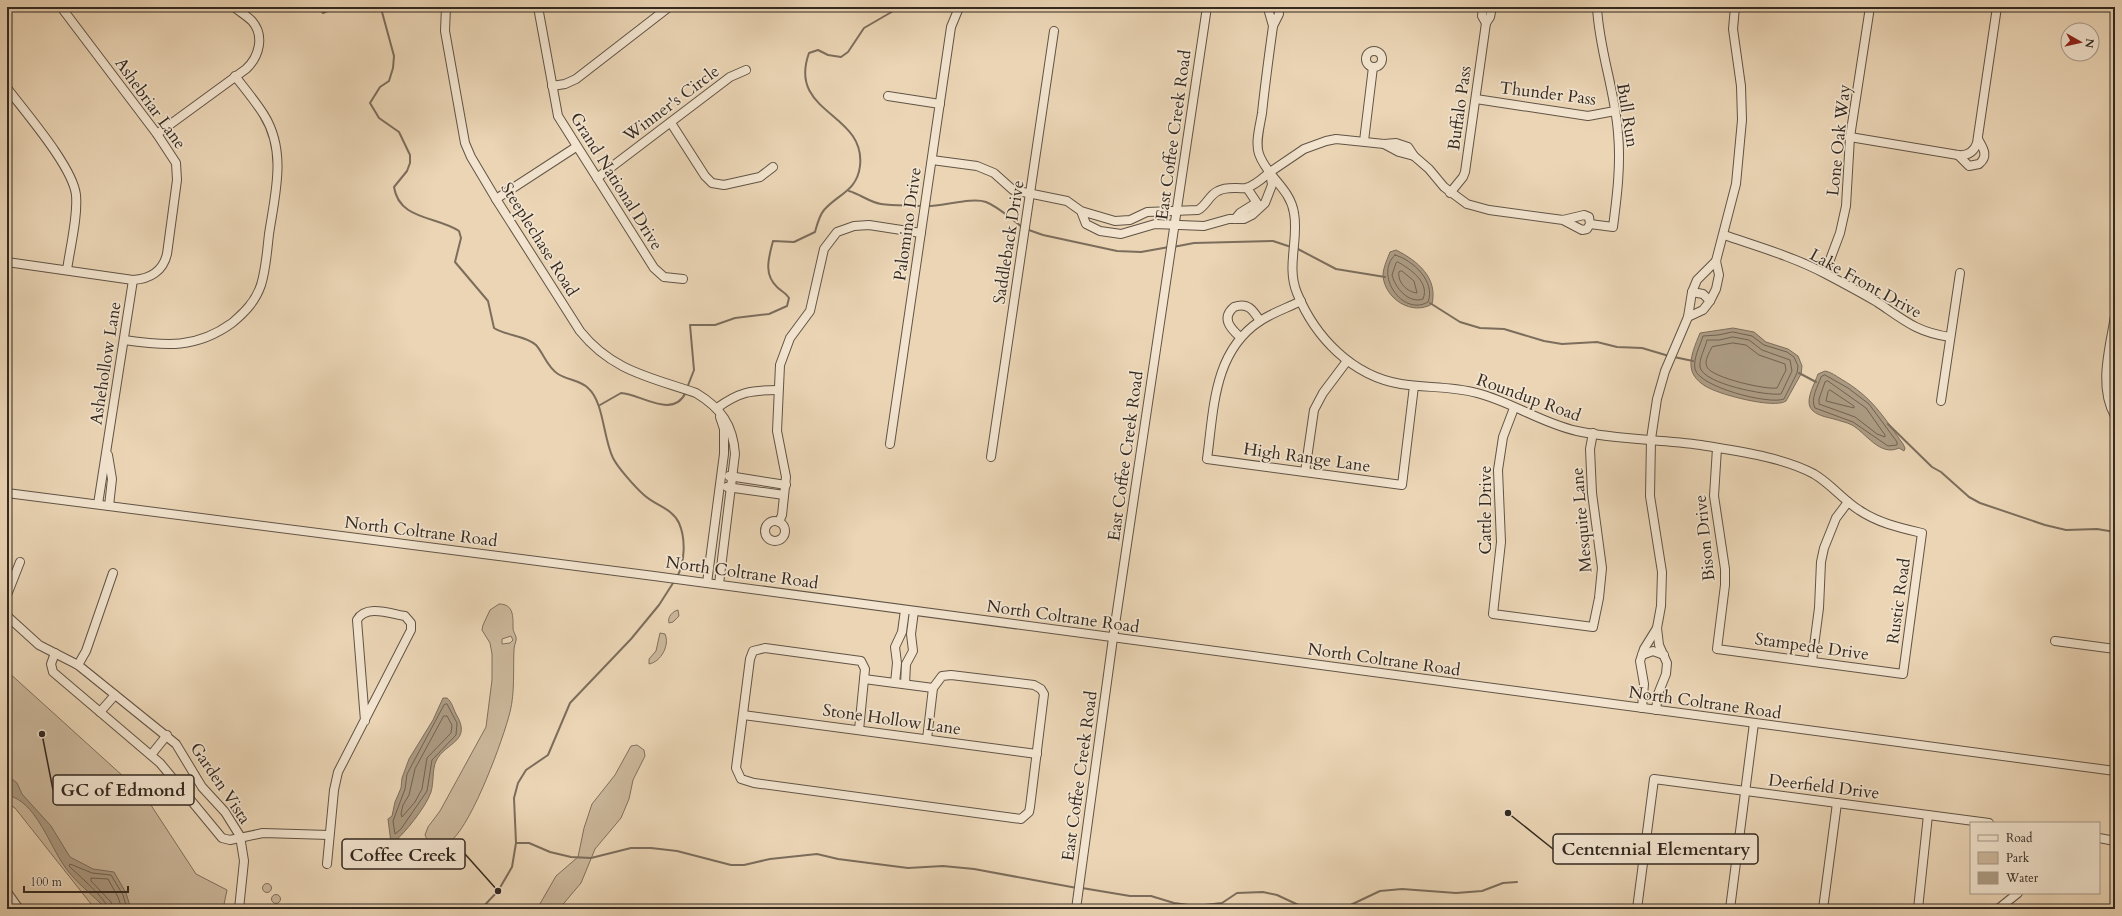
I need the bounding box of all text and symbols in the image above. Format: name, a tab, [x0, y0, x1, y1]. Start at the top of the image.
north arrow	[2060, 22, 2100, 62]
text: N	[2081, 38, 2097, 50]
street label: East Coffee Creek Road	[1150, 49, 1197, 222]
street label: Ashebriar Lane	[110, 53, 192, 154]
street label: Winner's Circle	[618, 60, 724, 148]
street label: Buffalo Pass	[1442, 64, 1477, 152]
street label: Thunder Pass	[1498, 76, 1598, 111]
street label: Bull Run	[1611, 81, 1644, 149]
street label: Lone Oak Way	[1821, 83, 1856, 197]
street label: Grand National Drive	[565, 108, 668, 255]
street label: Palomino Drive	[888, 166, 927, 282]
street label: Steeplechase Road	[495, 178, 584, 301]
street label: Saddleback Drive	[987, 179, 1030, 306]
street label: Lake Front Drive	[1806, 243, 1926, 324]
street label: Ashehollow Lane	[84, 300, 127, 426]
street label: Roundup Road	[1474, 368, 1584, 427]
street label: East Coffee Creek Road	[1102, 370, 1149, 543]
street label: High Range Lane	[1242, 437, 1372, 478]
street label: Cattle Drive	[1474, 466, 1497, 554]
street label: Mesquite Lane	[1565, 467, 1598, 573]
street label: Bison Drive	[1689, 494, 1720, 582]
street label: North Coltrane Road	[343, 511, 499, 552]
street label: North Coltrane Road	[664, 550, 820, 595]
street label: Rustic Road	[1881, 557, 1916, 646]
street label: North Coltrane Road	[985, 594, 1141, 639]
street label: Stampede Drive	[1753, 627, 1870, 666]
street label: North Coltrane Road	[1306, 637, 1462, 682]
street label: North Coltrane Road	[1627, 680, 1783, 725]
street label: East Coffee Creek Road	[1056, 690, 1103, 863]
street label: Stone Hollow Lane	[821, 698, 963, 741]
street label: Garden Vista	[185, 738, 257, 829]
street label: Deerfield Drive	[1767, 768, 1881, 805]
callout: GC of Edmond	[53, 775, 194, 805]
text: GC of Edmond	[61, 778, 186, 803]
legend	[1970, 822, 2100, 894]
text: Road	[2006, 830, 2033, 846]
callout: Centennial Elementary	[1553, 834, 1758, 864]
text: Centennial Elementary	[1562, 837, 1751, 862]
callout: Coffee Creek	[342, 839, 465, 869]
text: Coffee Creek	[350, 843, 457, 868]
text: Park	[2006, 850, 2030, 866]
scale bar	[24, 868, 128, 894]
text: Water	[2005, 870, 2039, 886]
text: 100 m	[30, 874, 63, 890]

